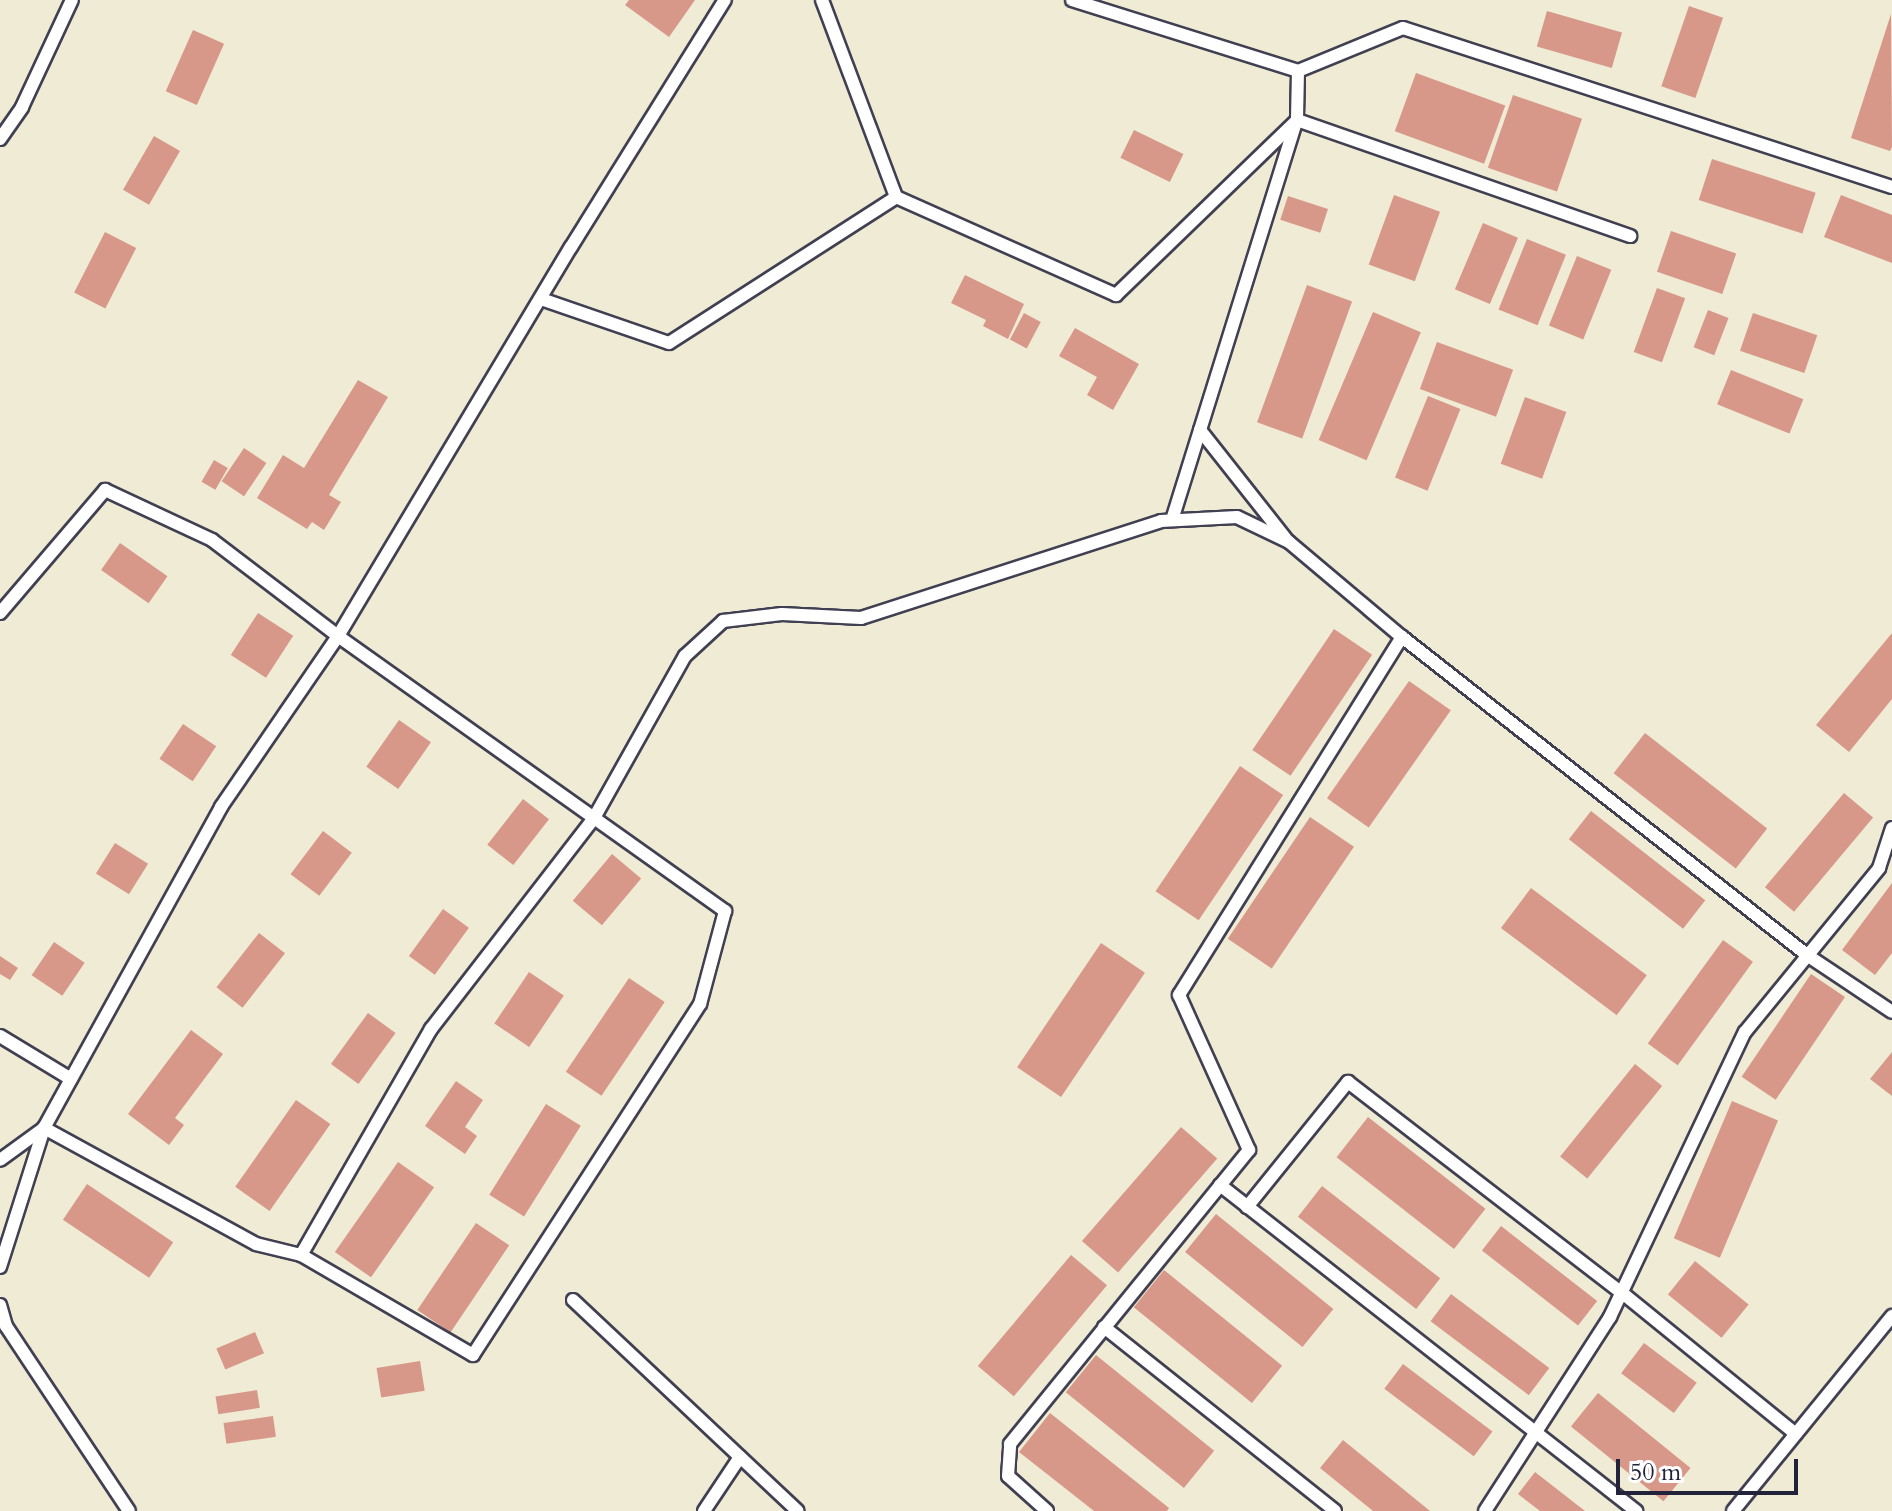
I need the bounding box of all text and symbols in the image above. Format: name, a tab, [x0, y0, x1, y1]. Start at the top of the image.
scale bar	[1620, 1443, 1802, 1493]
text: 50 m	[1630, 1456, 1681, 1489]

